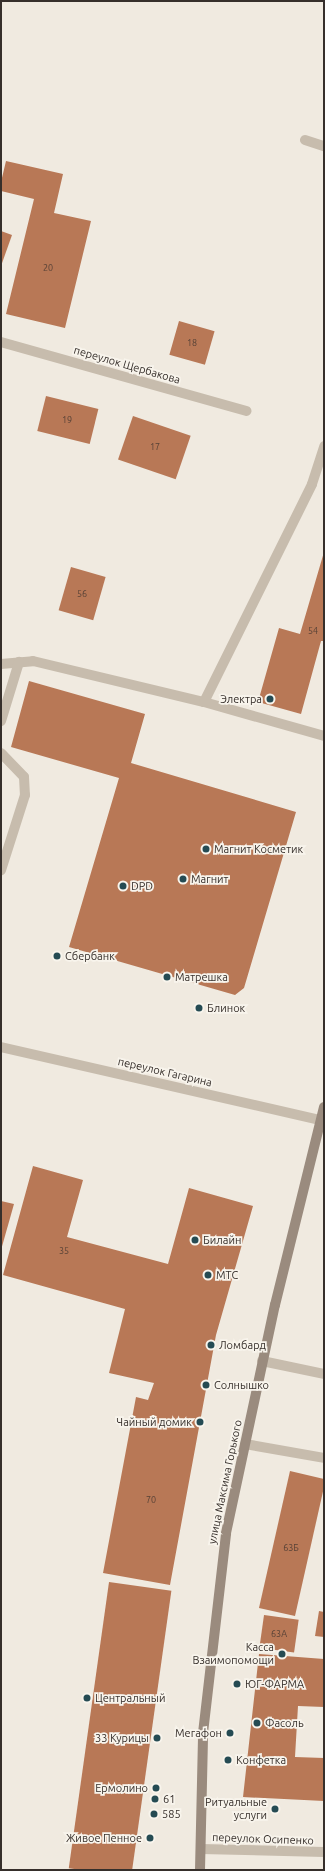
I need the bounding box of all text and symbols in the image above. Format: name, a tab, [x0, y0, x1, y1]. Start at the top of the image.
house number: 20	[43, 263, 53, 273]
house number: 18	[187, 338, 197, 348]
street label: переулок Щербакова	[72, 343, 182, 387]
house number: 19	[62, 415, 72, 425]
house number: 17	[150, 442, 160, 452]
house number: 56	[77, 589, 87, 599]
house number: 54	[308, 626, 318, 636]
place label: Электра	[220, 692, 262, 706]
marker: Электра	[265, 694, 275, 704]
place label: Магнит Косметик	[214, 842, 303, 856]
marker: Магнит Косметик	[201, 844, 211, 854]
place label: Магнит	[191, 872, 228, 886]
marker: Магнит	[178, 874, 188, 884]
place label: DPD	[131, 879, 153, 893]
marker: DPD	[118, 881, 128, 891]
place label: Сбербанк	[65, 949, 115, 963]
marker: Сбербанк	[52, 951, 62, 961]
place label: Матрешка	[175, 970, 228, 984]
marker: Матрешка	[162, 972, 172, 982]
place label: Блинок	[207, 1001, 245, 1015]
marker: Блинок	[194, 1003, 204, 1013]
street label: переулок Гагарина	[117, 1055, 213, 1089]
place label: Билайн	[203, 1233, 241, 1247]
marker: Билайн	[190, 1235, 200, 1245]
house number: 35	[59, 1246, 69, 1256]
place label: МТС	[216, 1268, 238, 1282]
marker: МТС	[203, 1270, 213, 1280]
place label: Ломбард	[219, 1338, 266, 1352]
marker: Ломбард	[206, 1340, 216, 1350]
place label: Солнышко	[214, 1378, 269, 1392]
marker: Солнышко	[201, 1380, 211, 1390]
place label: Чайный домик	[116, 1415, 192, 1429]
marker: Чайный домик	[195, 1417, 205, 1427]
street label: улица Максима Горького	[205, 1419, 245, 1545]
house number: 70	[146, 1495, 156, 1505]
house number: 63Б	[283, 1543, 299, 1553]
house number: 63А	[271, 1629, 287, 1639]
place label: Касса Взаимопомощи	[193, 1641, 274, 1667]
marker: Касса Взаимопомощи	[277, 1649, 287, 1659]
place label: ЮГ-ФАРМА	[245, 1677, 304, 1691]
marker: ЮГ-ФАРМА	[232, 1679, 242, 1689]
place label: Центральный	[95, 1691, 165, 1705]
marker: Центральный	[82, 1693, 92, 1703]
place label: Фасоль	[265, 1716, 304, 1730]
marker: Фасоль	[252, 1718, 262, 1728]
place label: Мегафон	[175, 1726, 222, 1740]
marker: Мегафон	[225, 1728, 235, 1738]
place label: 33 Курицы	[95, 1731, 149, 1745]
marker: 33 Курицы	[152, 1733, 162, 1743]
place label: Конфетка	[236, 1753, 286, 1767]
marker: Конфетка	[223, 1755, 233, 1765]
place label: Ермолино	[95, 1781, 148, 1795]
marker: Ермолино	[151, 1783, 161, 1793]
place label: 61	[163, 1792, 175, 1806]
marker: 61	[150, 1794, 160, 1804]
place label: Ритуальные услуги	[205, 1796, 267, 1822]
marker: Ритуальные услуги	[270, 1804, 280, 1814]
place label: 585	[162, 1807, 181, 1821]
marker: 585	[149, 1809, 159, 1819]
place label: Живое Пенное	[66, 1831, 142, 1845]
street label: переулок Осипенко	[212, 1831, 314, 1847]
marker: Живое Пенное	[145, 1833, 155, 1843]

